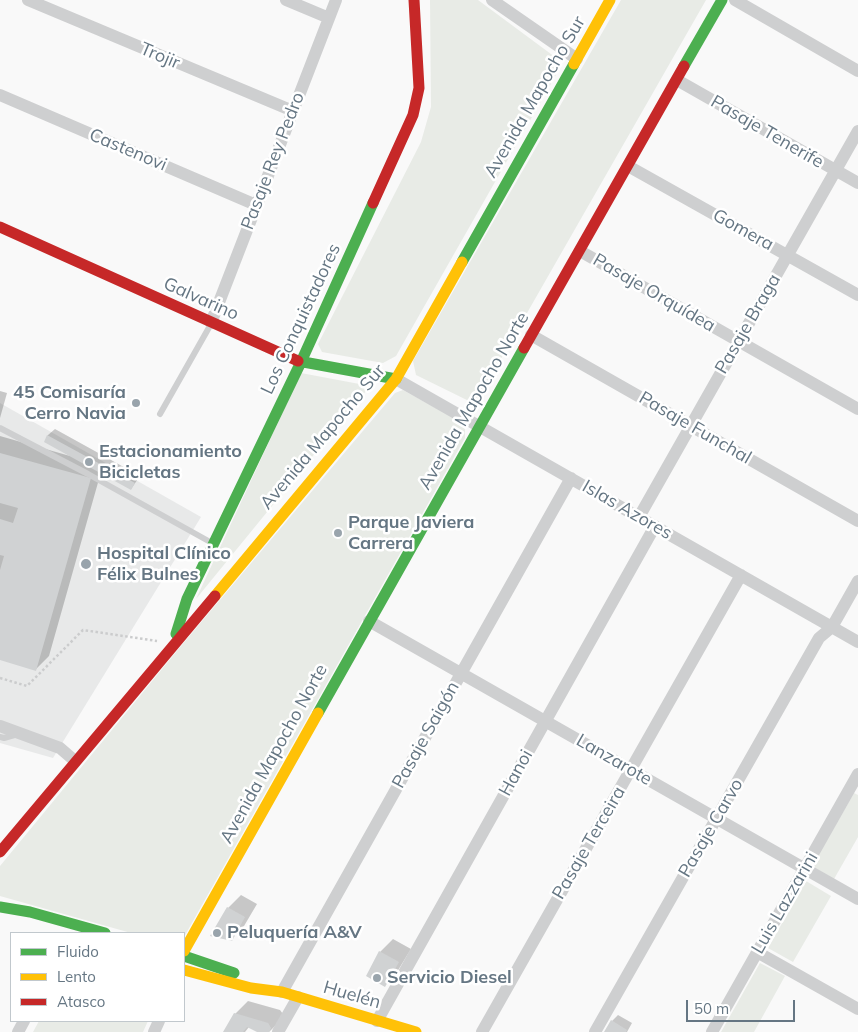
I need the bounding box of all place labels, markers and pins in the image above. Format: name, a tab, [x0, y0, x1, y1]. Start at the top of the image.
place label: 45 Comisaría Cerro Navia	[13, 382, 126, 424]
marker: 45 Comisaría Cerro Navia	[130, 397, 142, 409]
place label: Estacionamiento Bicicletas	[99, 441, 242, 484]
marker: Estacionamiento Bicicletas	[83, 456, 95, 468]
place label: Parque Javiera Carrera	[348, 512, 474, 554]
marker: Parque Javiera Carrera	[332, 527, 344, 539]
place label: Hospital Clínico Félix Bulnes	[97, 543, 231, 586]
marker: Hospital Clínico Félix Bulnes	[79, 557, 93, 571]
place label: Peluquería A&V	[227, 922, 362, 944]
marker: Peluquería A&V	[211, 927, 223, 939]
place label: Servicio Diesel	[387, 967, 512, 989]
marker: Servicio Diesel	[371, 972, 383, 984]

